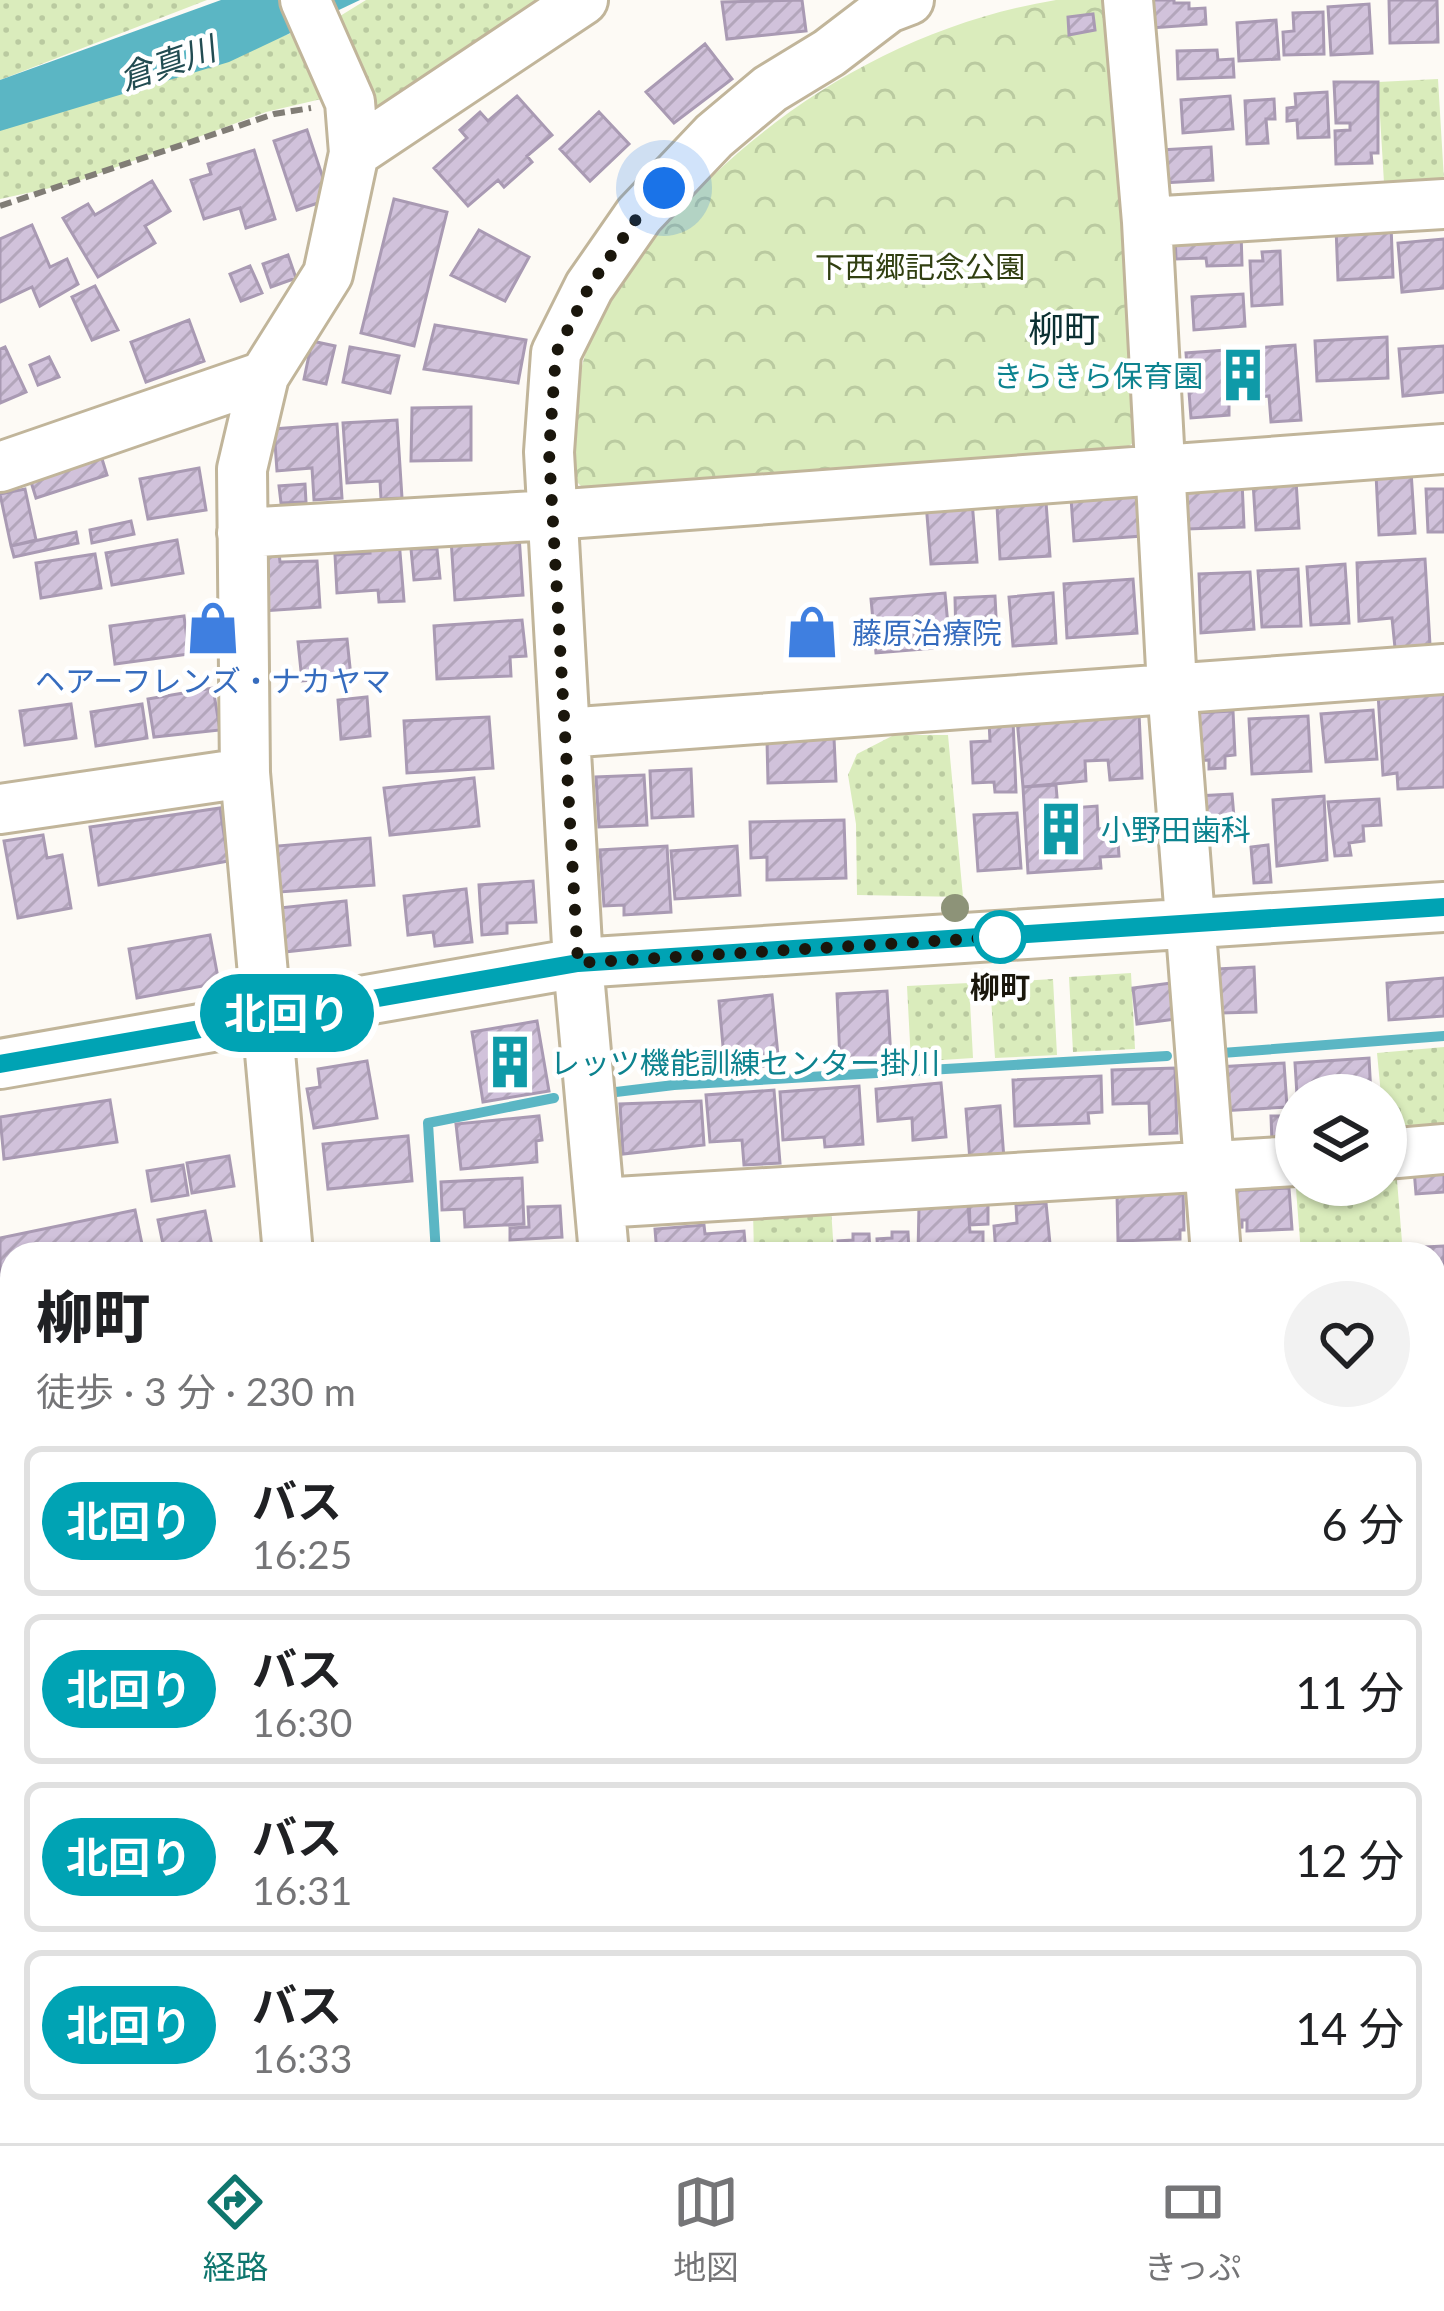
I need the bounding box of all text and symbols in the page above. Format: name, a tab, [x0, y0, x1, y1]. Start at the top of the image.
water label: 倉真川	[114, 26, 223, 97]
your location	[634, 158, 694, 218]
park label: 下西郷記念公園	[815, 248, 1025, 284]
district label: 柳町	[1028, 306, 1100, 350]
building icon: きらきら保育園	[1214, 346, 1272, 404]
place label: きらきら保育園	[993, 357, 1203, 393]
shop icon: ヘアーフレンズ・ナカヤマ	[184, 599, 242, 657]
shop icon: 藤原治療院	[783, 603, 841, 661]
place label: 藤原治療院	[852, 614, 1002, 650]
place label: ヘアーフレンズ・ナカヤマ	[35, 662, 391, 698]
building icon: 小野田歯科	[1032, 800, 1090, 858]
place label: 小野田歯科	[1101, 811, 1251, 847]
marker: 柳町	[975, 912, 1025, 962]
place label: 柳町	[970, 968, 1030, 1004]
line badge: 北回り	[218, 974, 356, 1052]
text: 北回り	[224, 988, 350, 1038]
building icon: レッツ機能訓練センター掛川	[481, 1033, 539, 1091]
place label: レッツ機能訓練センター掛川	[550, 1044, 940, 1080]
map controls	[1275, 1074, 1407, 1206]
button: layers	[1275, 1074, 1407, 1206]
button: heart	[1284, 1281, 1410, 1407]
text: 柳町	[36, 1282, 150, 1350]
text: 徒歩 · 3 分 · 230 m	[36, 1368, 356, 1414]
text: バス	[252, 1474, 342, 1528]
text: 北回り	[66, 1496, 192, 1546]
text: 6 分	[1321, 1497, 1404, 1551]
text: 16:25	[252, 1531, 352, 1577]
text: バス	[252, 1642, 342, 1696]
text: 北回り	[66, 1664, 192, 1714]
text: 11 分	[1295, 1665, 1404, 1719]
text: 16:30	[252, 1699, 352, 1745]
text: バス	[252, 1810, 342, 1864]
text: 北回り	[66, 1832, 192, 1882]
text: 12 分	[1295, 1833, 1404, 1887]
text: 16:31	[252, 1867, 352, 1913]
text: バス	[252, 1978, 342, 2032]
text: 北回り	[66, 2000, 192, 2050]
text: 14 分	[1295, 2001, 1404, 2055]
text: 16:33	[252, 2035, 352, 2081]
tab: 経路	[202, 2169, 268, 2289]
tab: 地図	[673, 2169, 739, 2289]
tab: きっぷ	[1144, 2169, 1242, 2289]

